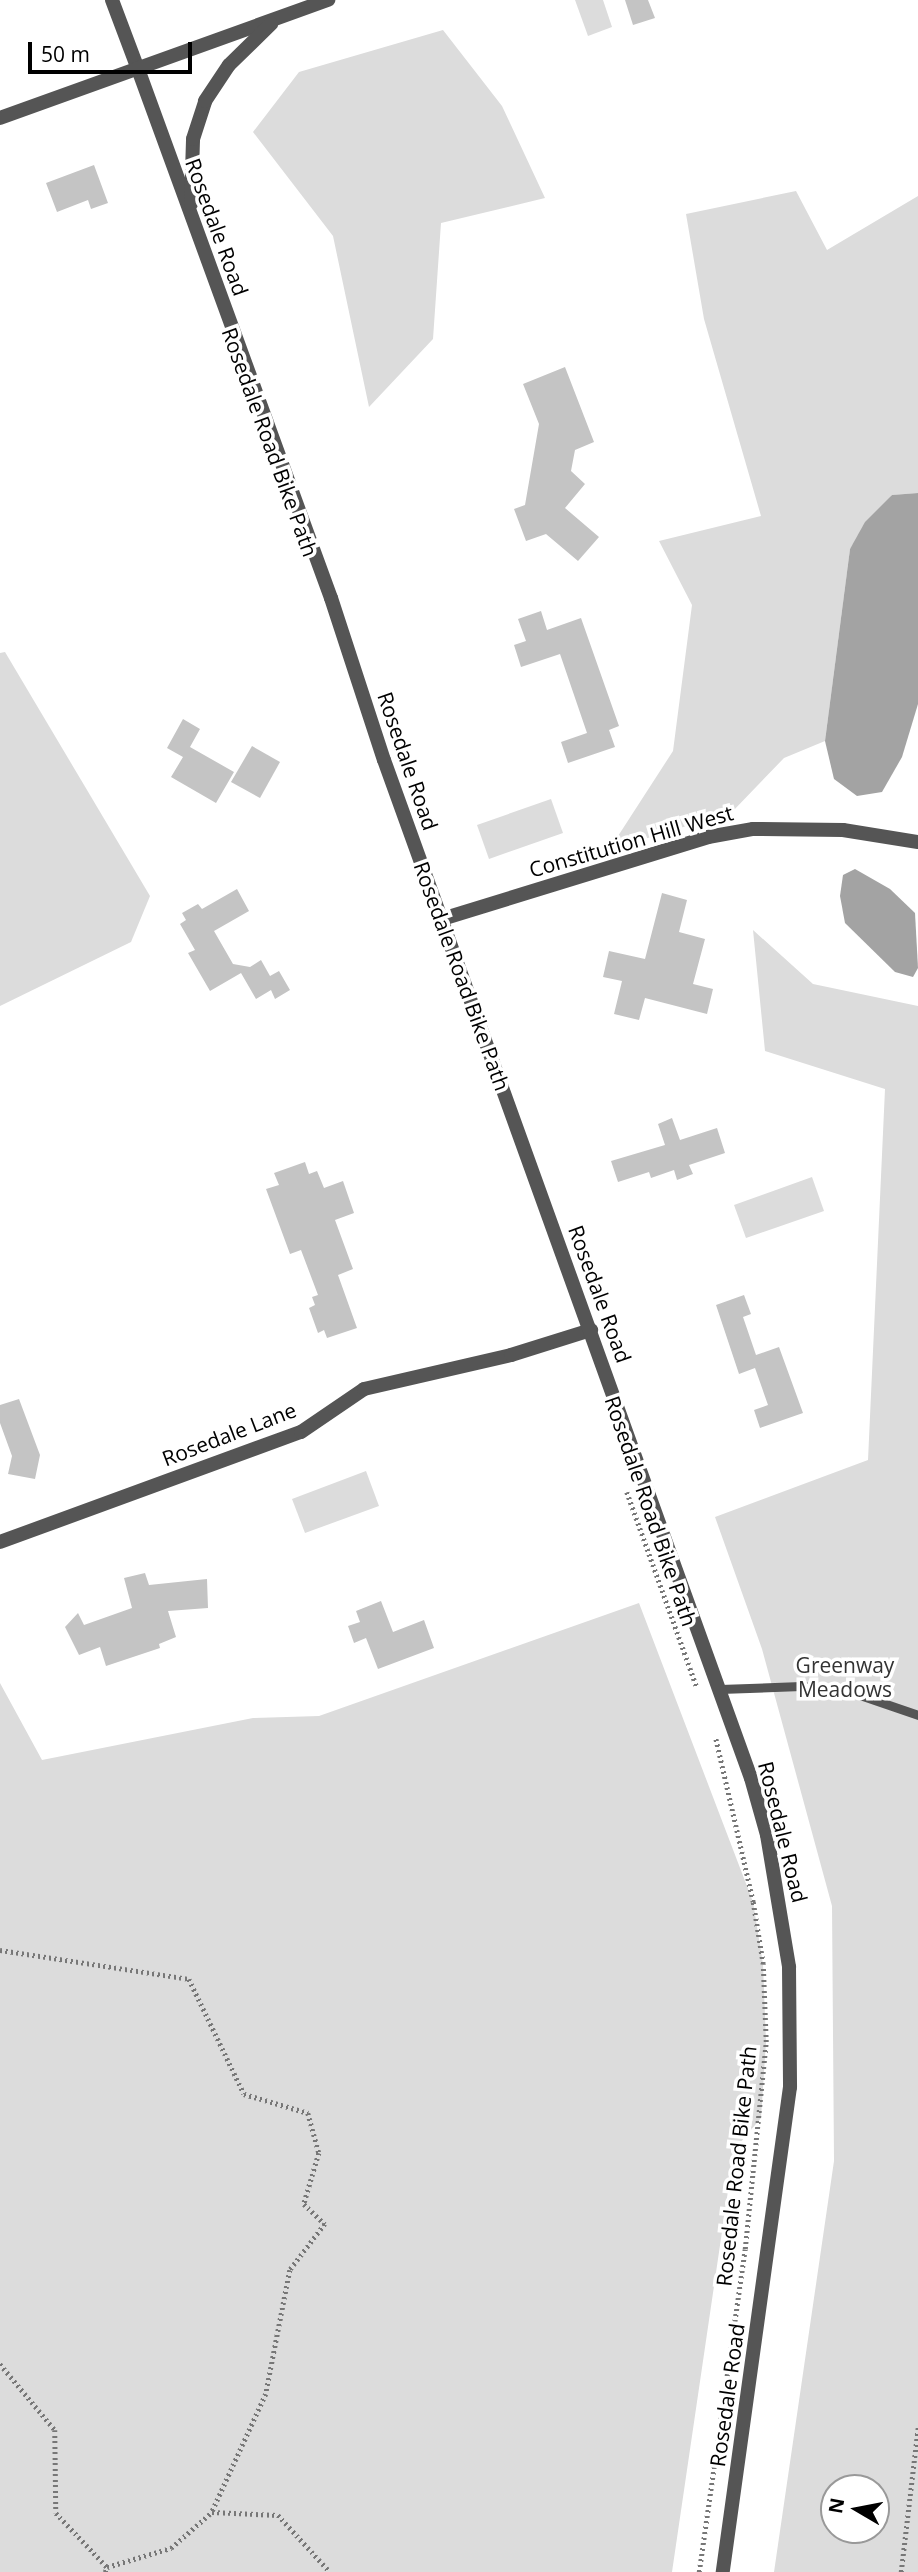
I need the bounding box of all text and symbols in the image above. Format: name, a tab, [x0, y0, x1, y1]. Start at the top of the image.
scale bar	[32, 28, 196, 72]
text: 50 m	[41, 40, 90, 68]
street label: Rosedale Road	[180, 155, 254, 299]
street label: Rosedale Road Bike Path	[217, 324, 323, 560]
street label: Rosedale Road	[373, 689, 443, 833]
street label: Constitution Hill West	[526, 800, 736, 882]
street label: Rosedale Road Bike Path	[409, 858, 515, 1094]
street label: Rosedale Road	[563, 1222, 637, 1366]
street label: Rosedale Road Bike Path	[600, 1393, 702, 1629]
street label: Rosedale Lane	[158, 1397, 300, 1471]
park label: Greenway Meadows	[796, 1652, 894, 1702]
street label: Rosedale Road	[753, 1759, 813, 1905]
street label: Rosedale Road Bike Path	[711, 2044, 761, 2288]
street label: Rosedale Road	[704, 2322, 750, 2468]
north arrow	[820, 2474, 890, 2544]
text: N	[822, 2496, 850, 2516]

